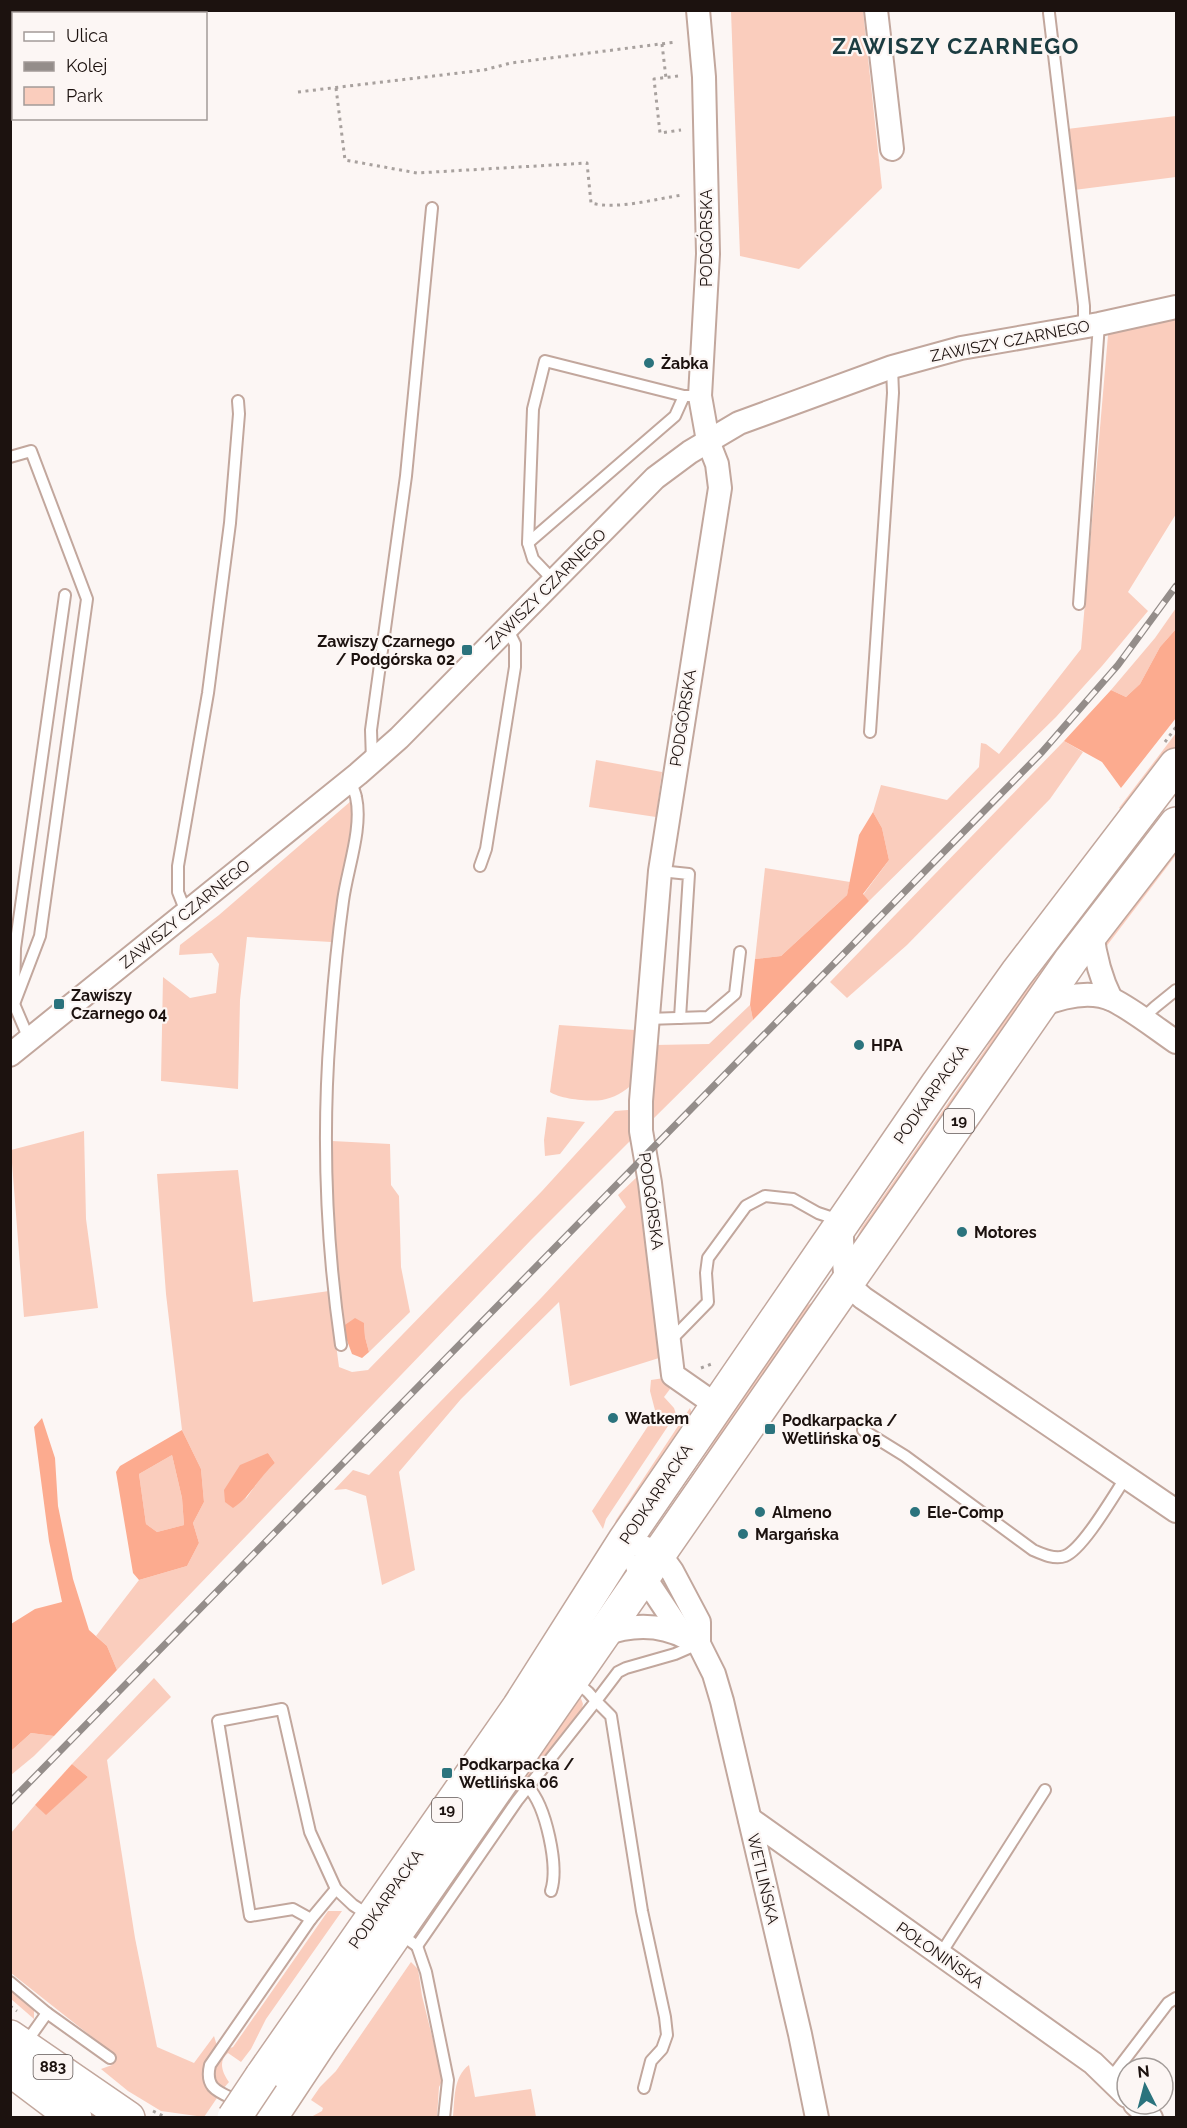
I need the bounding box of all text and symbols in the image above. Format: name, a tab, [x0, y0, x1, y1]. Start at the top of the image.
legend	[12, 12, 207, 120]
text: Ulica	[66, 25, 108, 46]
district label: ZAWISZY CZARNEGO	[832, 33, 1080, 59]
text: Kolej	[66, 55, 107, 76]
text: Park	[66, 85, 103, 106]
street label: PODGÓRSKA	[696, 189, 716, 287]
street label: ZAWISZY CZARNEGO	[929, 316, 1091, 366]
place label: Żabka	[661, 353, 708, 373]
marker: Żabka	[642, 356, 656, 370]
street label: ZAWISZY CZARNEGO	[482, 525, 610, 653]
place label: Zawiszy Czarnego / Podgórska 02	[317, 632, 455, 669]
marker: Zawiszy Czarnego / Podgórska 02	[460, 643, 474, 657]
street label: PODGÓRSKA	[665, 668, 700, 768]
street label: ZAWISZY CZARNEGO	[116, 856, 254, 972]
place label: Zawiszy Czarnego 04	[71, 986, 167, 1023]
marker: Zawiszy Czarnego 04	[52, 997, 66, 1011]
place label: HPA	[871, 1036, 903, 1055]
marker: HPA	[852, 1038, 866, 1052]
street label: PODKARPACKA	[890, 1041, 972, 1147]
road number: 19	[944, 1109, 974, 1133]
street label: PODGÓRSKA	[635, 1151, 668, 1251]
place label: Motores	[974, 1223, 1037, 1242]
marker: Motores	[955, 1225, 969, 1239]
place label: Watkem	[625, 1409, 689, 1428]
marker: Watkem	[606, 1411, 620, 1425]
place label: Podkarpacka / Wetlińska 05	[782, 1411, 897, 1448]
marker: Podkarpacka / Wetlińska 05	[763, 1422, 777, 1436]
street label: PODKARPACKA	[616, 1440, 697, 1548]
place label: Almeno	[772, 1503, 832, 1522]
place label: Ele-Comp	[927, 1503, 1004, 1522]
marker: Almeno	[753, 1505, 767, 1519]
marker: Ele-Comp	[908, 1505, 922, 1519]
place label: Margańska	[755, 1525, 839, 1544]
marker: Margańska	[736, 1527, 750, 1541]
place label: Podkarpacka / Wetlińska 06	[459, 1755, 574, 1792]
marker: Podkarpacka / Wetlińska 06	[440, 1766, 454, 1780]
road number: 19	[432, 1798, 462, 1822]
street label: WETLIŃSKA	[743, 1831, 784, 1926]
street label: PODKARPACKA	[345, 1846, 427, 1952]
street label: POŁONIŃSKA	[893, 1917, 988, 1992]
road number: 883	[34, 2055, 72, 2079]
north arrow	[1115, 2056, 1175, 2116]
text: N	[1136, 2061, 1151, 2082]

